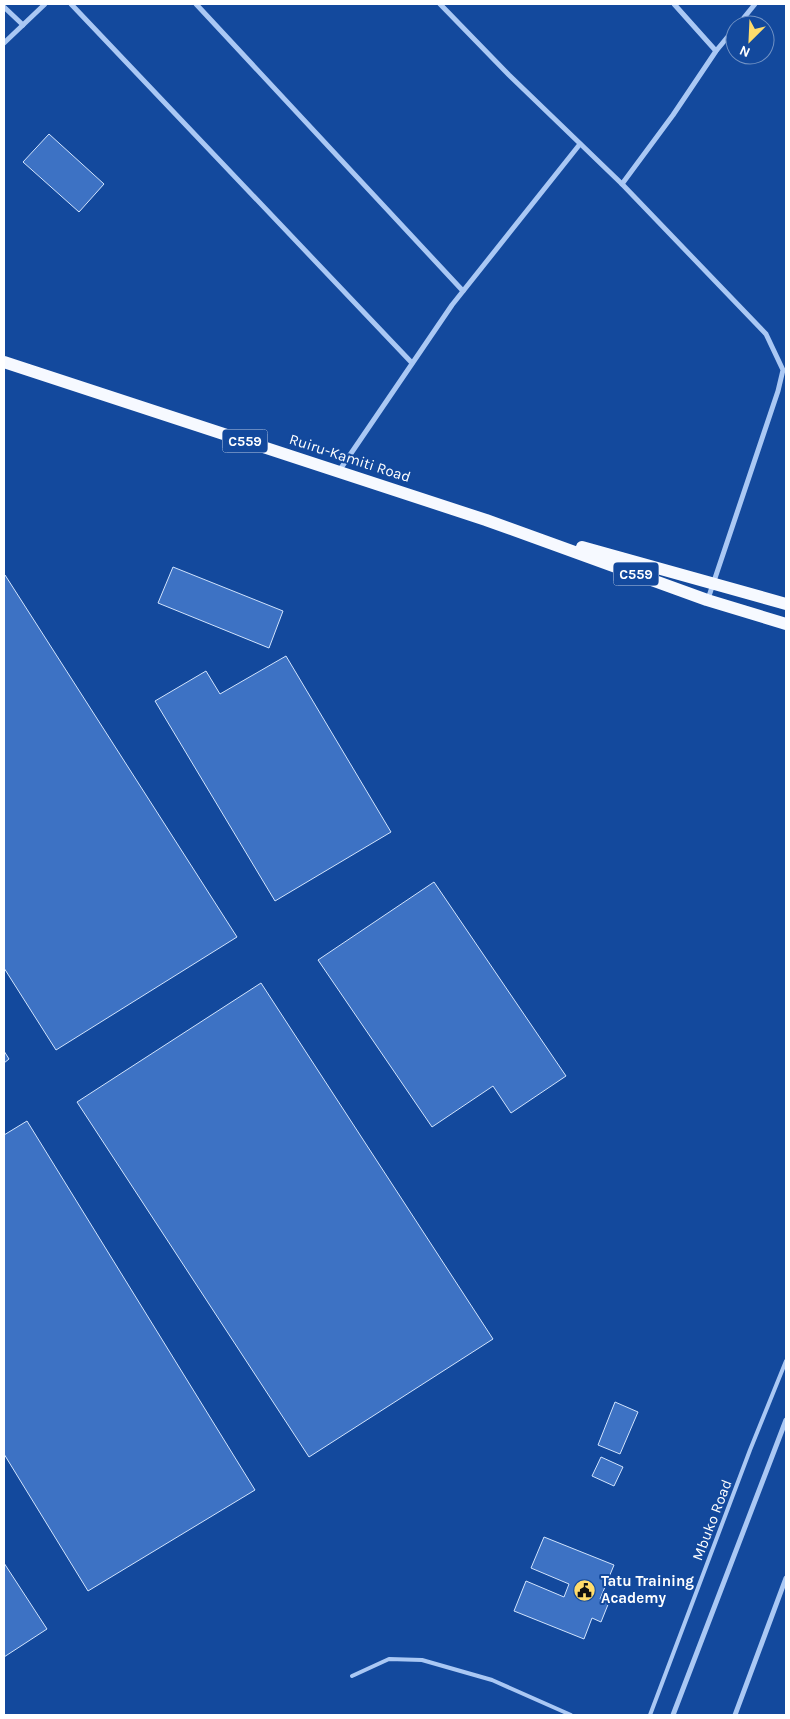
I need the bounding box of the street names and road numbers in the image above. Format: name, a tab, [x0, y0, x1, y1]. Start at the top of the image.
road number: C559	[222, 430, 268, 452]
street label: Ruiru-Kamiti Road	[287, 430, 413, 486]
road number: C559	[614, 562, 658, 586]
street label: Mbuko Road	[688, 1477, 736, 1563]

